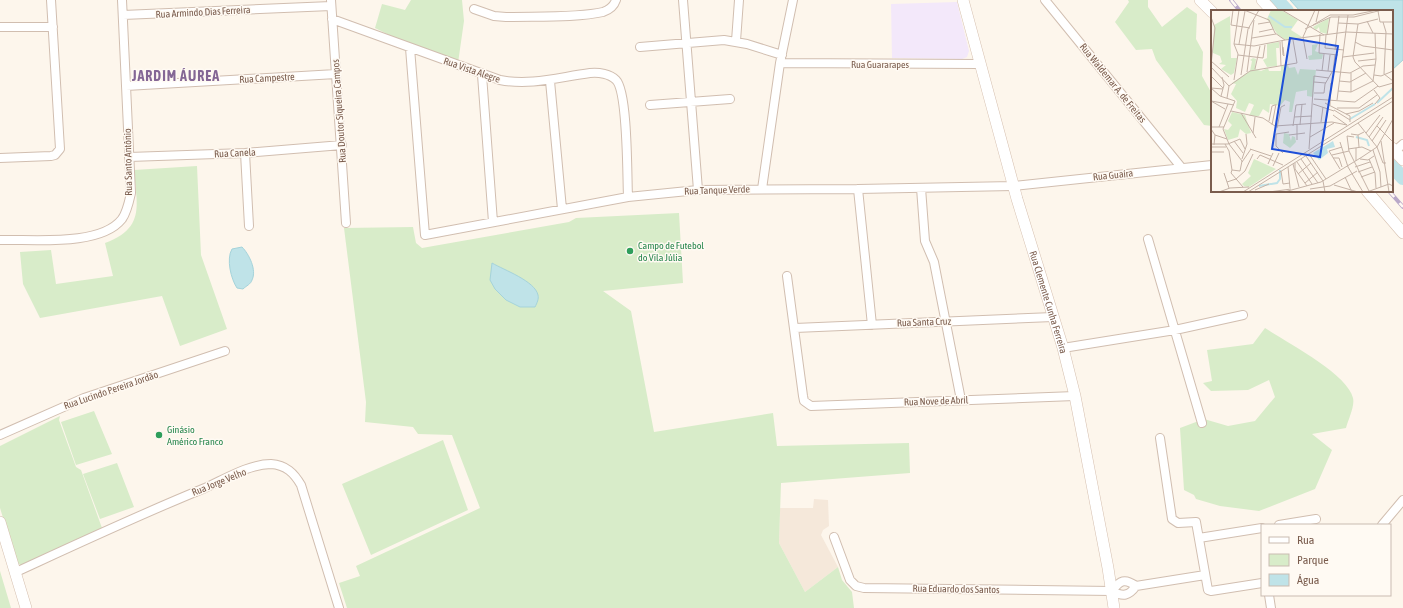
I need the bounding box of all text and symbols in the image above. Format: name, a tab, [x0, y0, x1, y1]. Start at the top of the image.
street label: Rua Armindo Dias Ferreira	[155, 4, 251, 20]
inset map	[1211, 10, 1393, 192]
street label: Rua Waldemar A. de Freitas	[1078, 41, 1149, 125]
street label: Rua Vista Alegre	[442, 55, 502, 85]
street label: Rua Doutor Siqueira Campos	[330, 58, 348, 163]
street label: Rua Guararapes	[851, 59, 910, 70]
district label: JARDIM ÁUREA	[131, 68, 220, 84]
street label: Rua Campestre	[239, 71, 295, 85]
street label: Rua Santo Antônio	[122, 128, 134, 196]
street label: Rua Canela	[214, 146, 256, 160]
street label: Rua Guaíra	[1092, 167, 1134, 183]
street label: Rua Tanque Verde	[684, 183, 751, 197]
place label: Campo de Futebol do Vila Júlia	[638, 240, 704, 263]
marker: Campo de Futebol do Vila Júlia	[625, 246, 635, 256]
street label: Rua Clemente Cunha Ferreira	[1028, 250, 1070, 355]
street label: Rua Santa Cruz	[897, 316, 952, 328]
street label: Rua Lucindo Pereira Jordão	[62, 369, 160, 411]
street label: Rua Nove de Abril	[904, 394, 969, 408]
place label: Ginásio Américo Franco	[167, 424, 223, 447]
marker: Ginásio Américo Franco	[154, 430, 164, 440]
street label: Rua Jorge Velho	[190, 466, 248, 498]
legend	[1261, 524, 1391, 596]
text: Rua	[1297, 533, 1314, 547]
text: Parque	[1297, 553, 1329, 567]
text: Água	[1297, 573, 1319, 587]
street label: Rua Eduardo dos Santos	[912, 583, 1000, 595]

